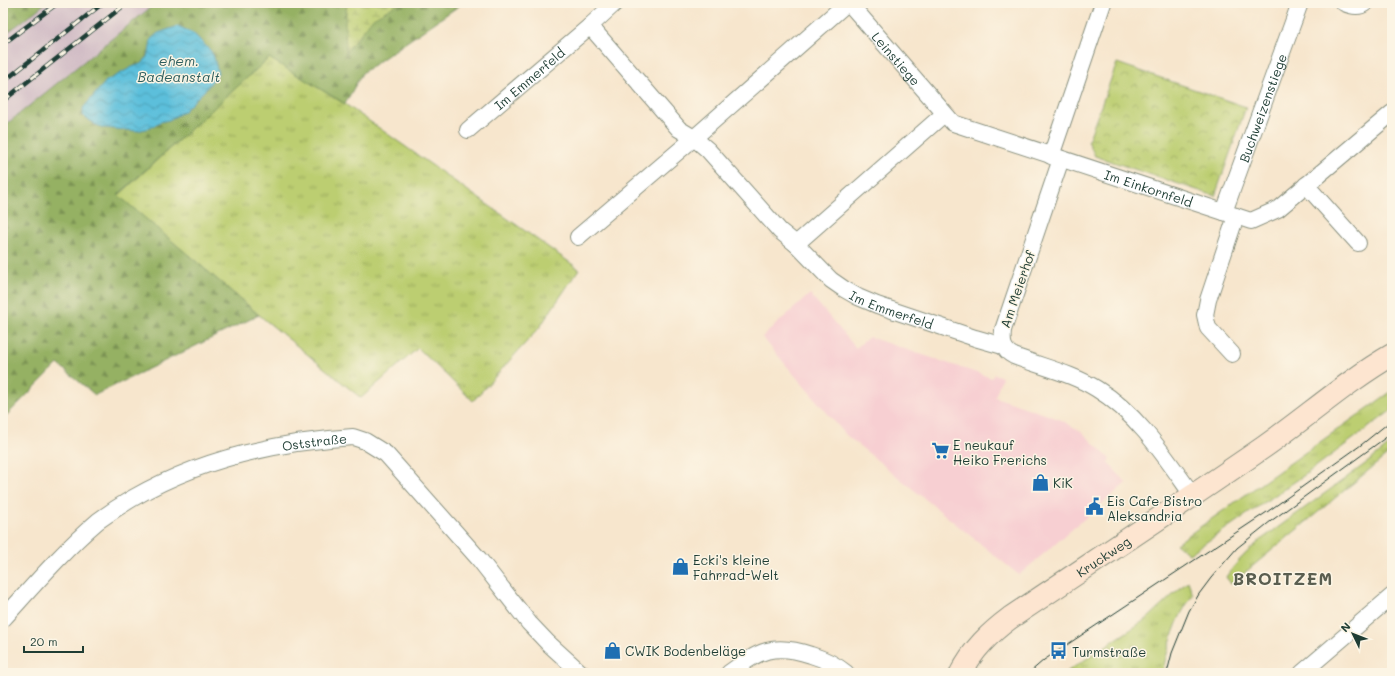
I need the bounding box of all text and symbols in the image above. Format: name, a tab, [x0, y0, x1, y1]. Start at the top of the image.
street label: Leinstiege	[869, 28, 925, 89]
street label: Im Emmerfeld	[490, 43, 568, 113]
water label: ehem. Badeanstalt	[138, 51, 220, 86]
street label: Buchweizenstiege	[1234, 51, 1289, 164]
street label: Im Einkornfeld	[1103, 165, 1195, 210]
street label: Am Meierhof	[996, 247, 1038, 330]
street label: Im Emmerfeld	[847, 286, 936, 332]
street label: Oststraße	[281, 429, 348, 454]
place label: E neukauf Heiko Frerichs	[953, 436, 1047, 468]
supermarket icon: E neukauf Heiko Frerichs	[930, 441, 950, 461]
shop icon: KiK	[1030, 472, 1050, 492]
place label: KiK	[1053, 474, 1073, 491]
place label: Eis Cafe Bistro Aleksandria	[1107, 492, 1202, 524]
public building icon: Eis Cafe Bistro Aleksandria	[1084, 497, 1104, 517]
street label: Kruckweg	[1072, 532, 1133, 580]
place label: Ecki's kleine Fahrrad-Welt	[693, 551, 779, 583]
shop icon: Ecki's kleine Fahrrad-Welt	[670, 556, 690, 576]
district label: BROITZEM	[1233, 567, 1333, 589]
north arrow	[1333, 614, 1373, 654]
text: N	[1337, 619, 1354, 635]
scale bar	[24, 628, 83, 654]
text: 20 m	[30, 633, 58, 649]
shop icon: CWIK Bodenbeläge	[602, 640, 622, 660]
bus stop icon: Turmstraße	[1049, 641, 1069, 661]
place label: CWIK Bodenbeläge	[625, 642, 746, 659]
place label: Turmstraße	[1072, 643, 1146, 660]

